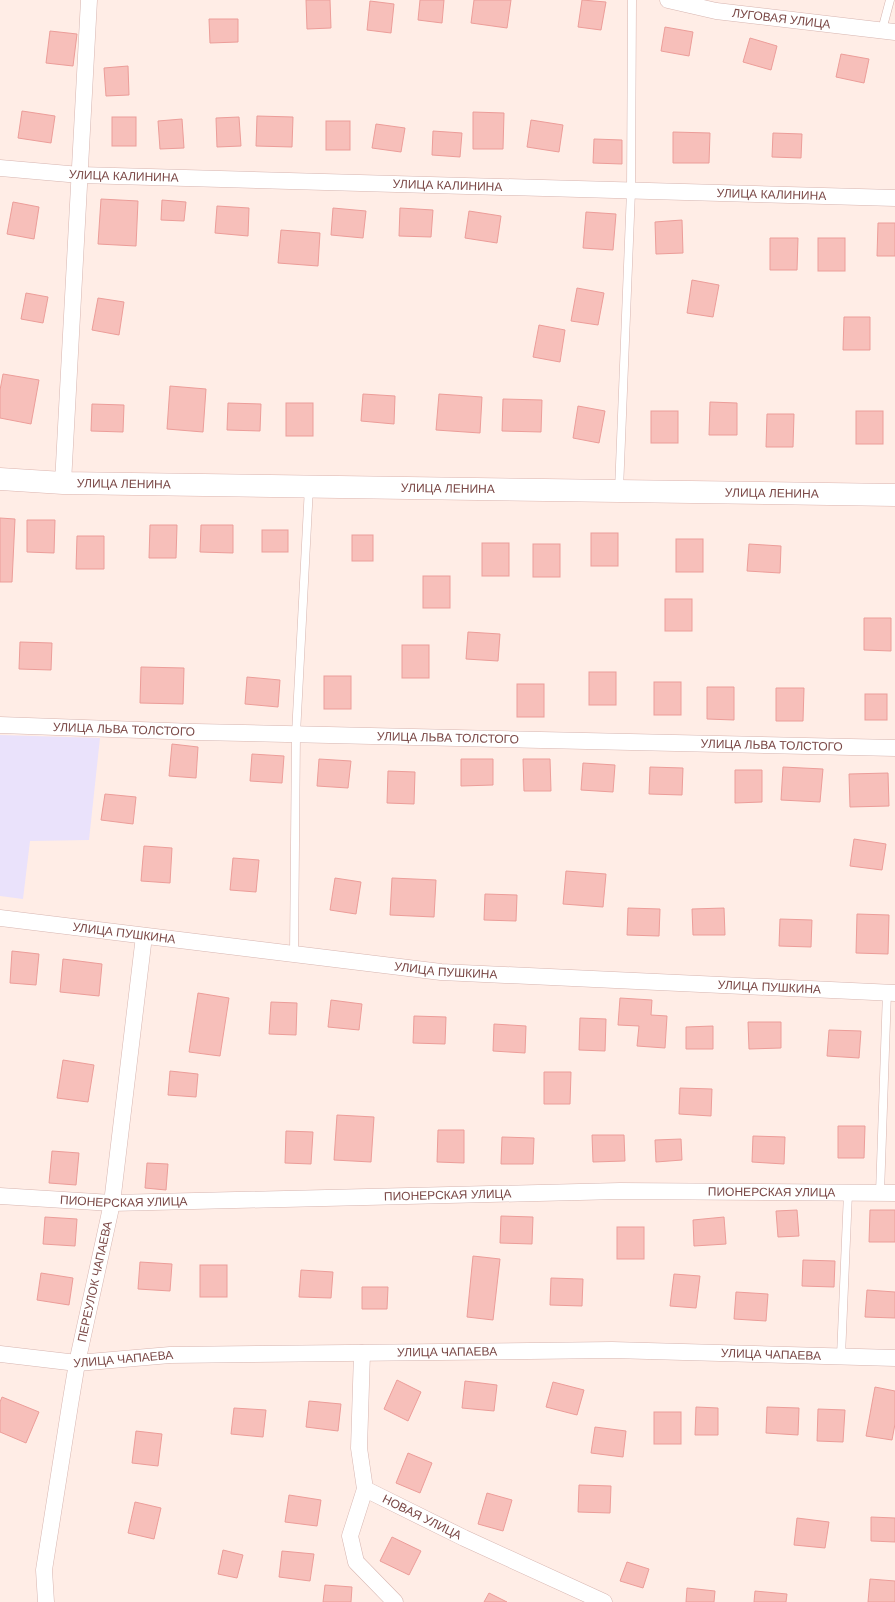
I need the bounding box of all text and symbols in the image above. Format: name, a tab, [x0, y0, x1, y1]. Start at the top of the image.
street label: ЛУГОВАЯ УЛИЦА	[731, 6, 831, 31]
street label: УЛИЦА КАЛИНИНА	[68, 167, 179, 185]
street label: УЛИЦА КАЛИНИНА	[392, 177, 503, 194]
street label: УЛИЦА КАЛИНИНА	[716, 186, 826, 203]
street label: УЛИЦА ЛЕНИНА	[77, 476, 171, 492]
street label: УЛИЦА ЛЕНИНА	[401, 481, 495, 496]
street label: УЛИЦА ЛЕНИНА	[725, 486, 819, 501]
street label: УЛИЦА ЛЬВА ТОЛСТОГО	[53, 720, 195, 739]
street label: УЛИЦА ЛЬВА ТОЛСТОГО	[377, 729, 519, 746]
street label: УЛИЦА ЛЬВА ТОЛСТОГО	[700, 737, 843, 754]
street label: УЛИЦА ПУШКИНА	[72, 920, 176, 946]
street label: УЛИЦА ПУШКИНА	[393, 959, 498, 982]
street label: УЛИЦА ПУШКИНА	[717, 978, 821, 997]
street label: ПИОНЕРСКАЯ УЛИЦА	[708, 1185, 835, 1200]
street label: ПИОНЕРСКАЯ УЛИЦА	[384, 1187, 512, 1204]
street label: ПИОНЕРСКАЯ УЛИЦА	[60, 1193, 188, 1210]
street label: ПЕРЕУЛОК ЧАПАЕВА	[75, 1220, 115, 1343]
street label: УЛИЦА ЧАПАЕВА	[397, 1344, 497, 1359]
street label: УЛИЦА ЧАПАЕВА	[721, 1346, 821, 1363]
street label: УЛИЦА ЧАПАЕВА	[73, 1348, 174, 1370]
street label: НОВАЯ УЛИЦА	[380, 1492, 464, 1543]

